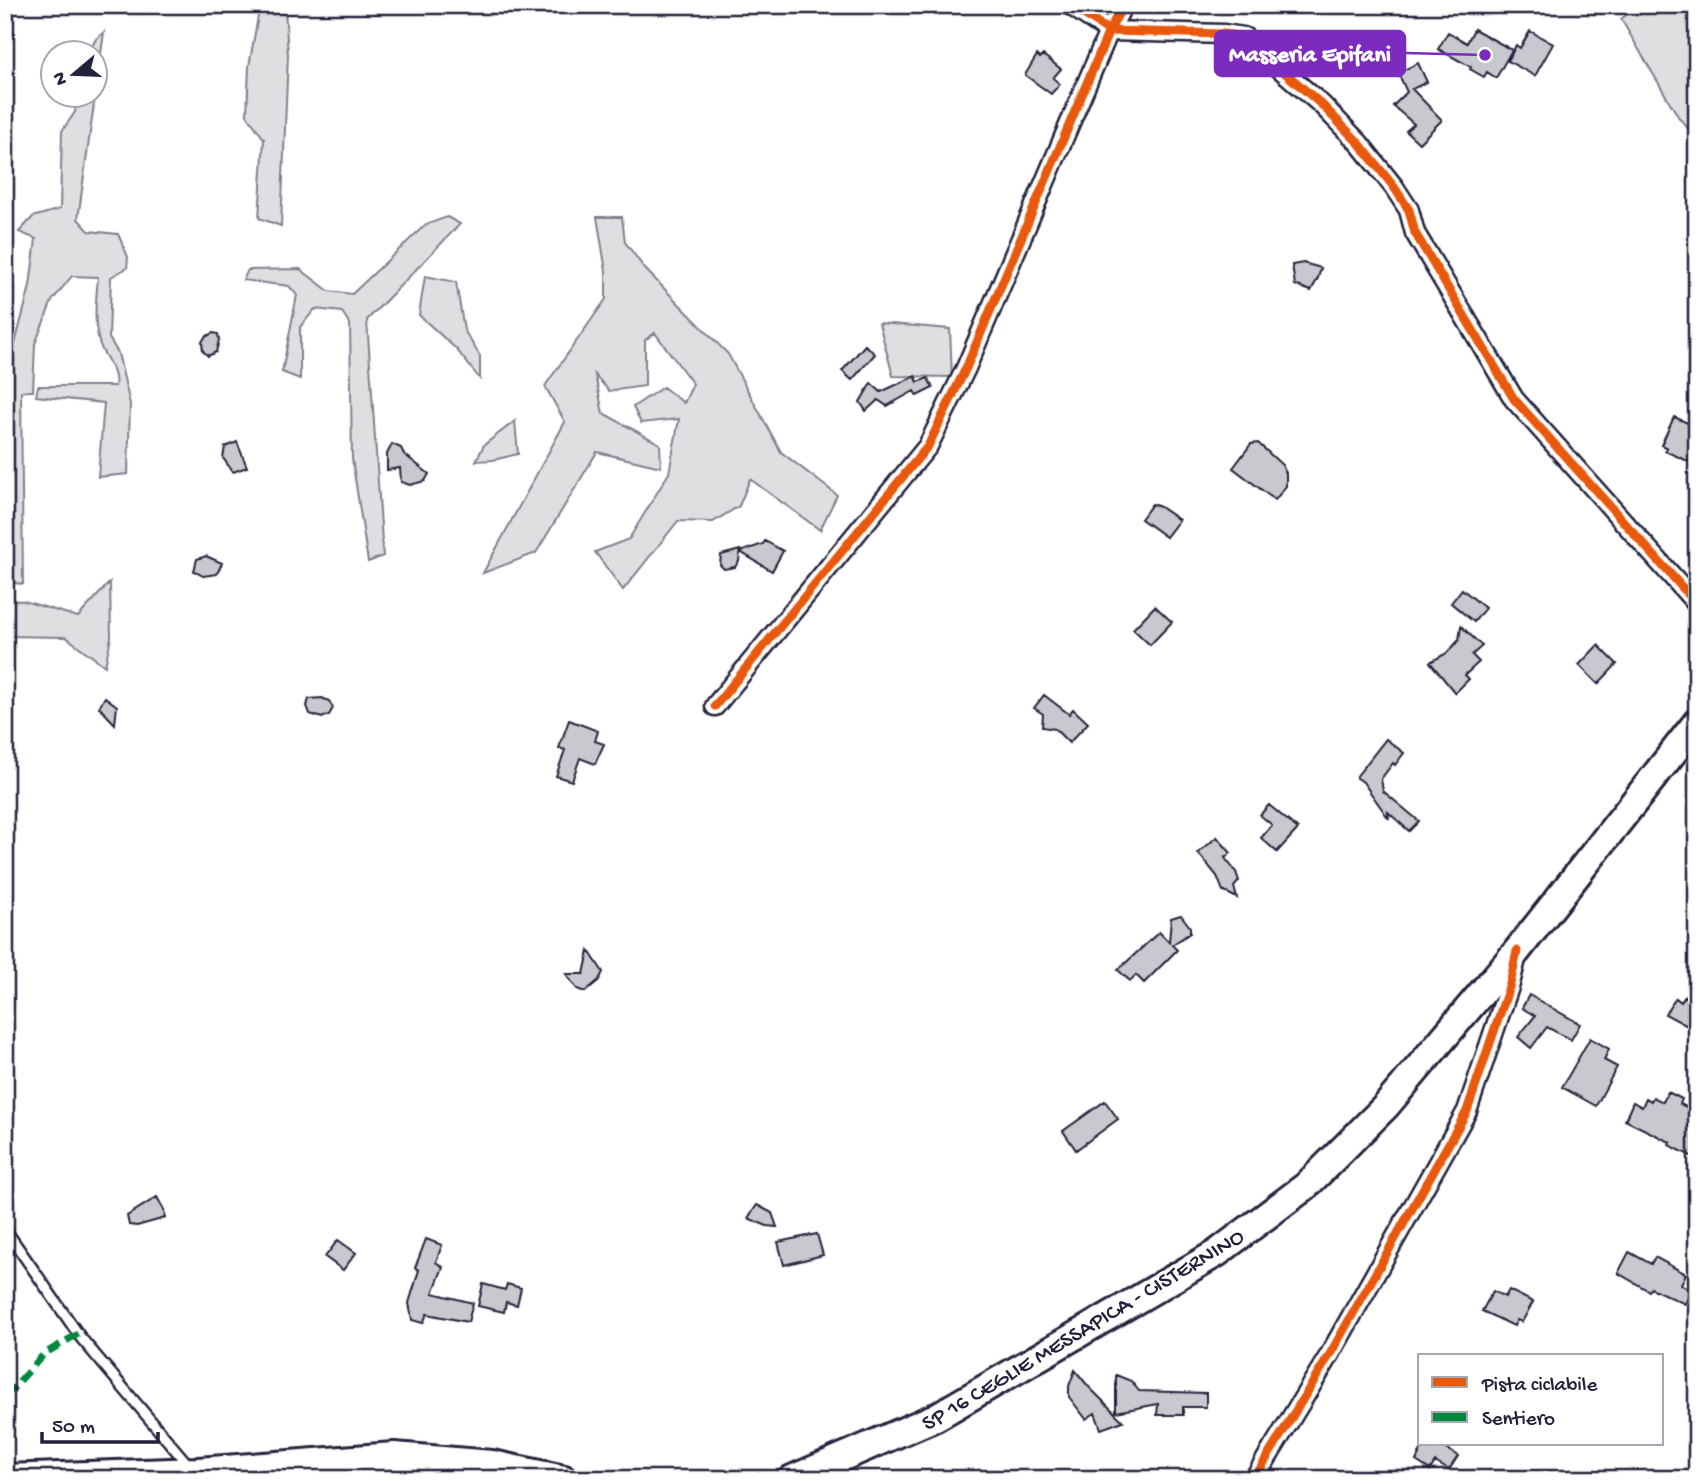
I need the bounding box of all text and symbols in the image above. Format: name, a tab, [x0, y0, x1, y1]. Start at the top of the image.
callout: Masseria Epifani	[1215, 31, 1405, 76]
north arrow	[38, 38, 108, 108]
text: Masseria Epifani	[1229, 42, 1391, 71]
text: N	[48, 69, 74, 88]
street label: SP 16 CEGLIE MESSAPICA - CISTERNINO	[918, 1224, 1250, 1438]
legend	[1418, 1354, 1664, 1446]
text: Pista ciclabile	[1481, 1374, 1598, 1399]
scale bar	[42, 1400, 158, 1444]
text: Sentiero	[1482, 1408, 1555, 1433]
text: 50 m	[52, 1416, 95, 1441]

